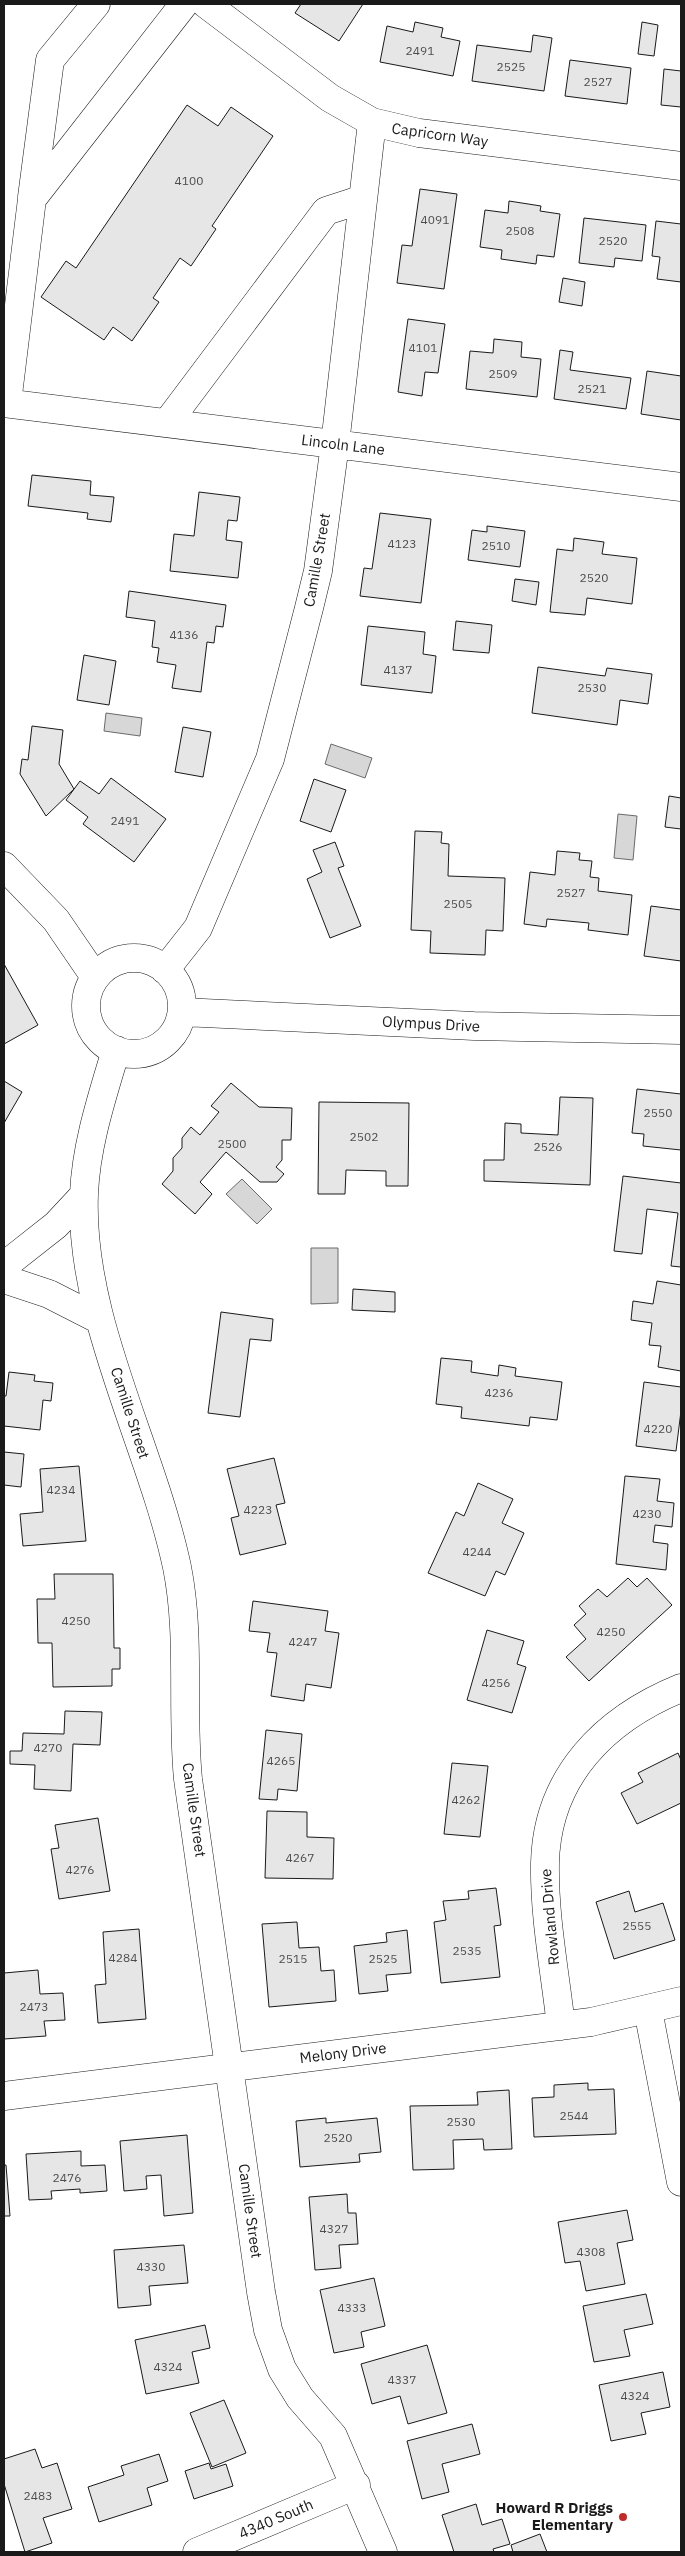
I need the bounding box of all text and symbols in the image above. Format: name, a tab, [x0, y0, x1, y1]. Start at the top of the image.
house number: 2491	[406, 43, 434, 58]
house number: 2525	[497, 59, 525, 74]
house number: 2527	[584, 74, 612, 89]
street label: Capricorn Way	[391, 118, 490, 151]
house number: 4100	[175, 173, 203, 188]
house number: 4091	[421, 212, 449, 227]
house number: 2508	[506, 223, 534, 238]
house number: 2520	[599, 233, 627, 248]
house number: 4101	[409, 340, 437, 355]
house number: 2509	[489, 366, 517, 381]
house number: 2521	[578, 381, 606, 396]
street label: Lincoln Lane	[300, 430, 386, 459]
street label: Camille Street	[299, 511, 334, 608]
house number: 4123	[388, 536, 416, 551]
house number: 2510	[482, 538, 510, 553]
house number: 2520	[580, 570, 608, 585]
house number: 4136	[170, 627, 198, 642]
house number: 4137	[384, 662, 412, 677]
house number: 2530	[578, 680, 606, 695]
house number: 2491	[111, 813, 139, 828]
house number: 2527	[557, 885, 585, 900]
house number: 2505	[444, 896, 472, 911]
street label: Olympus Drive	[382, 1011, 480, 1036]
house number: 2550	[644, 1105, 672, 1120]
house number: 2502	[350, 1129, 378, 1144]
house number: 2500	[218, 1136, 246, 1151]
house number: 2526	[534, 1139, 562, 1154]
street label: Camille Street	[107, 1365, 154, 1461]
house number: 4236	[485, 1385, 513, 1400]
house number: 4220	[644, 1421, 672, 1436]
house number: 4234	[47, 1482, 75, 1497]
house number: 4223	[244, 1502, 272, 1517]
house number: 4230	[633, 1506, 661, 1521]
house number: 4244	[463, 1544, 491, 1559]
house number: 4250	[62, 1613, 90, 1628]
house number: 4250	[597, 1624, 625, 1639]
house number: 4247	[289, 1634, 317, 1649]
house number: 4256	[482, 1675, 510, 1690]
house number: 4270	[34, 1740, 62, 1755]
house number: 4265	[267, 1753, 295, 1768]
street label: Camille Street	[178, 1761, 211, 1858]
house number: 4262	[452, 1792, 480, 1807]
house number: 4267	[286, 1850, 314, 1865]
house number: 4276	[66, 1862, 94, 1877]
street label: Rowland Drive	[536, 1868, 563, 1966]
house number: 2555	[623, 1918, 651, 1933]
house number: 2535	[453, 1943, 481, 1958]
house number: 4284	[109, 1950, 137, 1965]
house number: 2515	[279, 1951, 307, 1966]
house number: 2525	[369, 1951, 397, 1966]
house number: 2473	[20, 1999, 48, 2014]
street label: Melony Drive	[299, 2038, 387, 2067]
house number: 2544	[560, 2108, 588, 2123]
house number: 2530	[447, 2114, 475, 2129]
house number: 2520	[324, 2130, 352, 2145]
street label: Camille Street	[234, 2162, 267, 2259]
house number: 2476	[53, 2170, 81, 2185]
house number: 4327	[320, 2221, 348, 2236]
house number: 4308	[577, 2244, 605, 2259]
house number: 4330	[137, 2259, 165, 2274]
house number: 4333	[338, 2300, 366, 2315]
house number: 4324	[154, 2359, 182, 2374]
house number: 4337	[388, 2372, 416, 2387]
house number: 4324	[621, 2388, 649, 2403]
house number: 2483	[24, 2488, 52, 2503]
street label: 4340 South	[236, 2494, 316, 2543]
place label: Howard R Driggs Elementary	[496, 2498, 613, 2534]
marker: Howard R Driggs Elementary	[617, 2511, 629, 2523]

